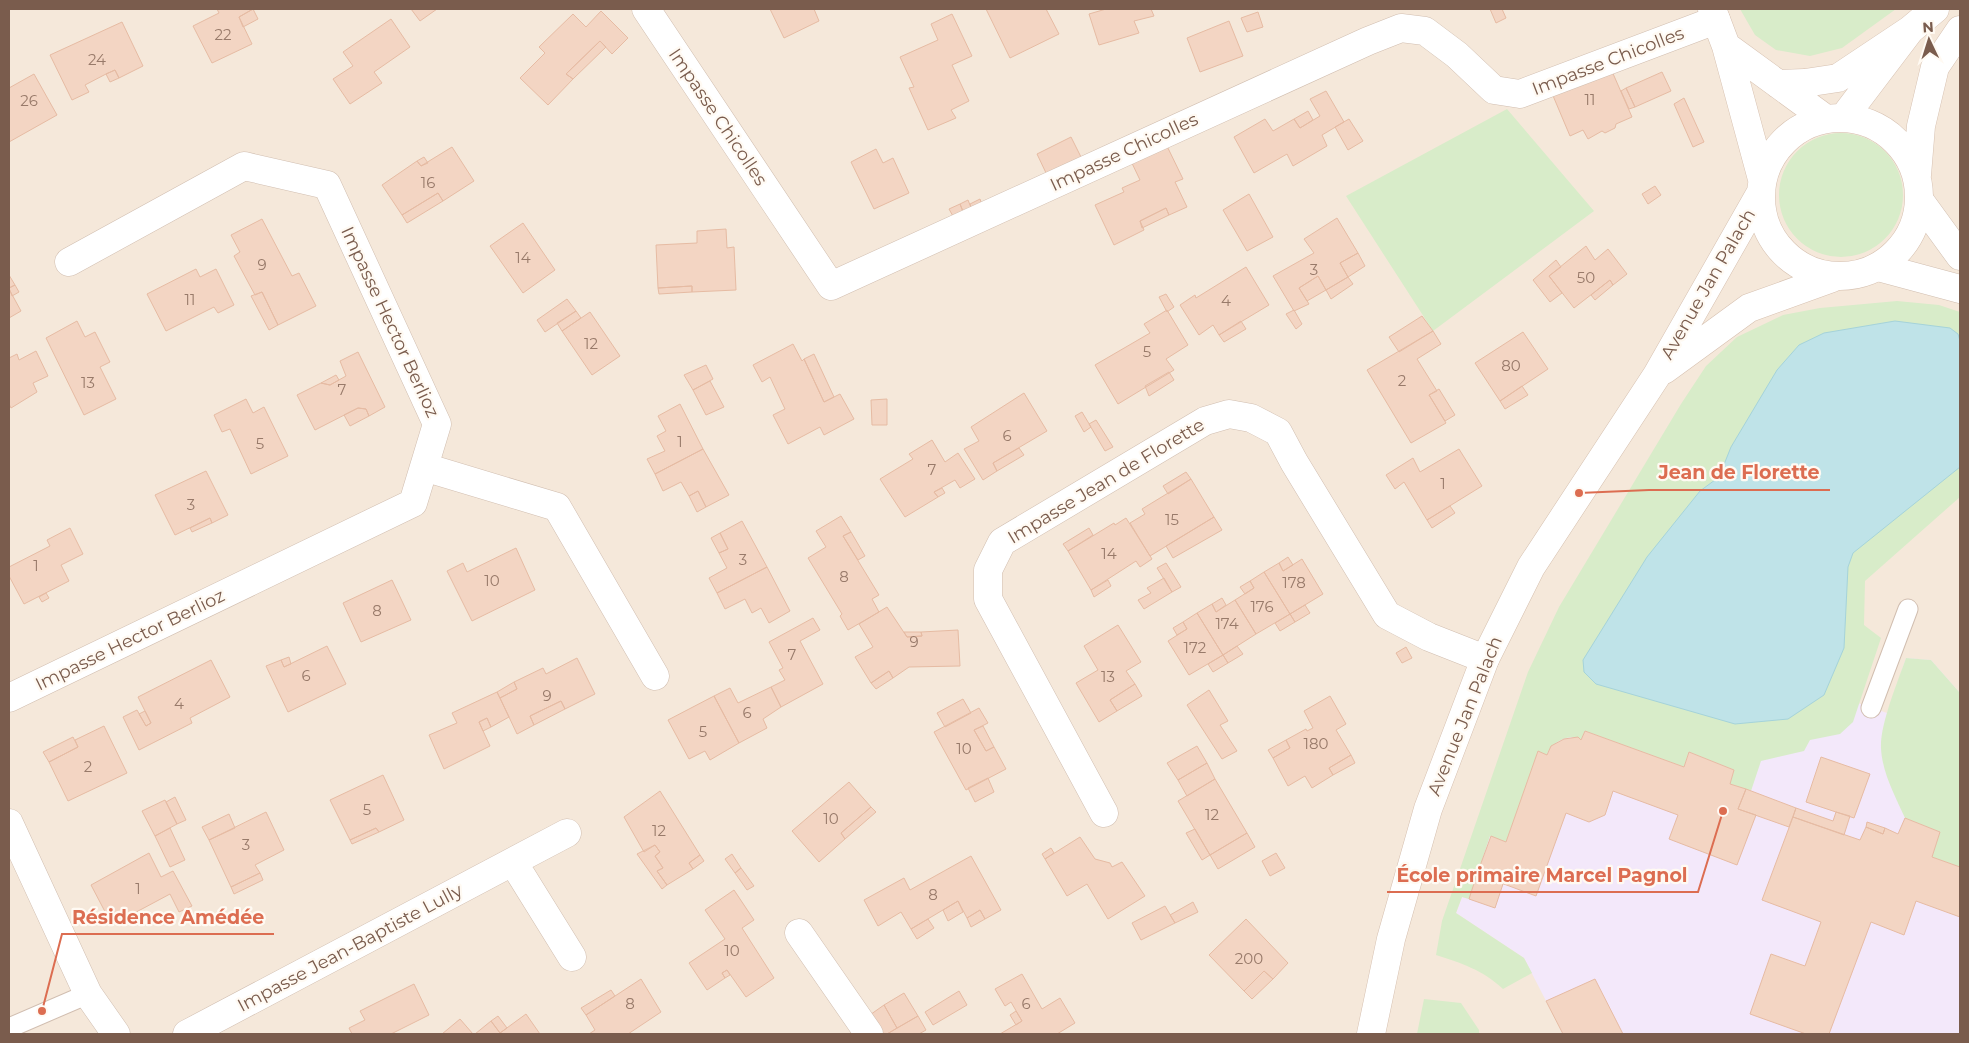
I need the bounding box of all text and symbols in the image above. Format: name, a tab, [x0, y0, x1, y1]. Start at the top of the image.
north arrow	[1904, 15, 1954, 65]
text: N	[1922, 18, 1934, 36]
street label: Impasse Chicolles	[1529, 22, 1687, 100]
house number: 22	[214, 25, 232, 44]
street label: Impasse Chicolles	[664, 44, 772, 190]
house number: 24	[88, 50, 106, 69]
house number: 11	[1585, 90, 1595, 109]
house number: 26	[20, 91, 38, 110]
street label: Impasse Chicolles	[1046, 108, 1202, 196]
house number: 16	[421, 173, 435, 192]
street label: Avenue Jan Palach	[1656, 205, 1760, 363]
street label: Impasse Hector Berlioz	[336, 223, 444, 421]
house number: 14	[515, 248, 531, 267]
house number: 9	[257, 255, 267, 274]
house number: 3	[1310, 260, 1318, 279]
house number: 50	[1577, 268, 1595, 287]
house number: 11	[185, 290, 195, 309]
house number: 4	[1221, 291, 1231, 310]
house number: 12	[584, 334, 598, 353]
house number: 5	[1143, 342, 1151, 361]
house number: 80	[1501, 356, 1521, 375]
house number: 2	[1398, 371, 1406, 390]
house number: 13	[81, 373, 95, 392]
house number: 7	[338, 380, 347, 399]
street label: Impasse Jean de Florette	[1004, 413, 1208, 549]
house number: 6	[1002, 426, 1012, 445]
house number: 1	[677, 432, 683, 451]
house number: 5	[256, 434, 264, 453]
callout: Jean de Florette	[1649, 456, 1830, 490]
house number: 7	[928, 460, 937, 479]
text: Jean de Florette	[1657, 461, 1820, 484]
house number: 1	[1440, 474, 1446, 493]
house number: 3	[187, 495, 195, 514]
house number: 15	[1165, 510, 1179, 529]
house number: 14	[1101, 544, 1117, 563]
house number: 3	[739, 550, 747, 569]
house number: 1	[33, 556, 39, 575]
house number: 8	[839, 567, 849, 586]
house number: 10	[484, 571, 500, 590]
house number: 178	[1282, 573, 1306, 592]
street label: Impasse Hector Berlioz	[32, 585, 228, 695]
house number: 176	[1250, 597, 1274, 616]
house number: 8	[372, 601, 382, 620]
house number: 174	[1215, 614, 1239, 633]
house number: 9	[909, 632, 919, 651]
street label: Avenue Jan Palach	[1423, 633, 1507, 799]
house number: 172	[1184, 638, 1206, 657]
house number: 7	[788, 645, 797, 664]
house number: 6	[301, 666, 311, 685]
house number: 13	[1101, 667, 1115, 686]
house number: 9	[542, 686, 552, 705]
house number: 4	[174, 694, 184, 713]
house number: 6	[742, 703, 752, 722]
house number: 5	[699, 722, 707, 741]
house number: 180	[1304, 734, 1329, 753]
house number: 10	[956, 739, 972, 758]
house number: 2	[84, 757, 92, 776]
house number: 5	[363, 800, 371, 819]
house number: 12	[1205, 805, 1219, 824]
house number: 10	[823, 809, 839, 828]
house number: 12	[652, 821, 666, 840]
house number: 3	[242, 835, 250, 854]
callout: École primaire Marcel Pagnol	[1387, 858, 1698, 892]
text: École primaire Marcel Pagnol	[1396, 864, 1688, 887]
house number: 1	[135, 879, 141, 898]
street label: Impasse Jean-Baptiste Lully	[234, 879, 466, 1017]
house number: 8	[928, 885, 938, 904]
callout: Résidence Amédée	[62, 900, 274, 934]
text: Résidence Amédée	[72, 906, 264, 929]
house number: 10	[724, 941, 740, 960]
house number: 200	[1235, 949, 1263, 968]
house number: 8	[625, 994, 635, 1013]
house number: 6	[1021, 994, 1031, 1013]

